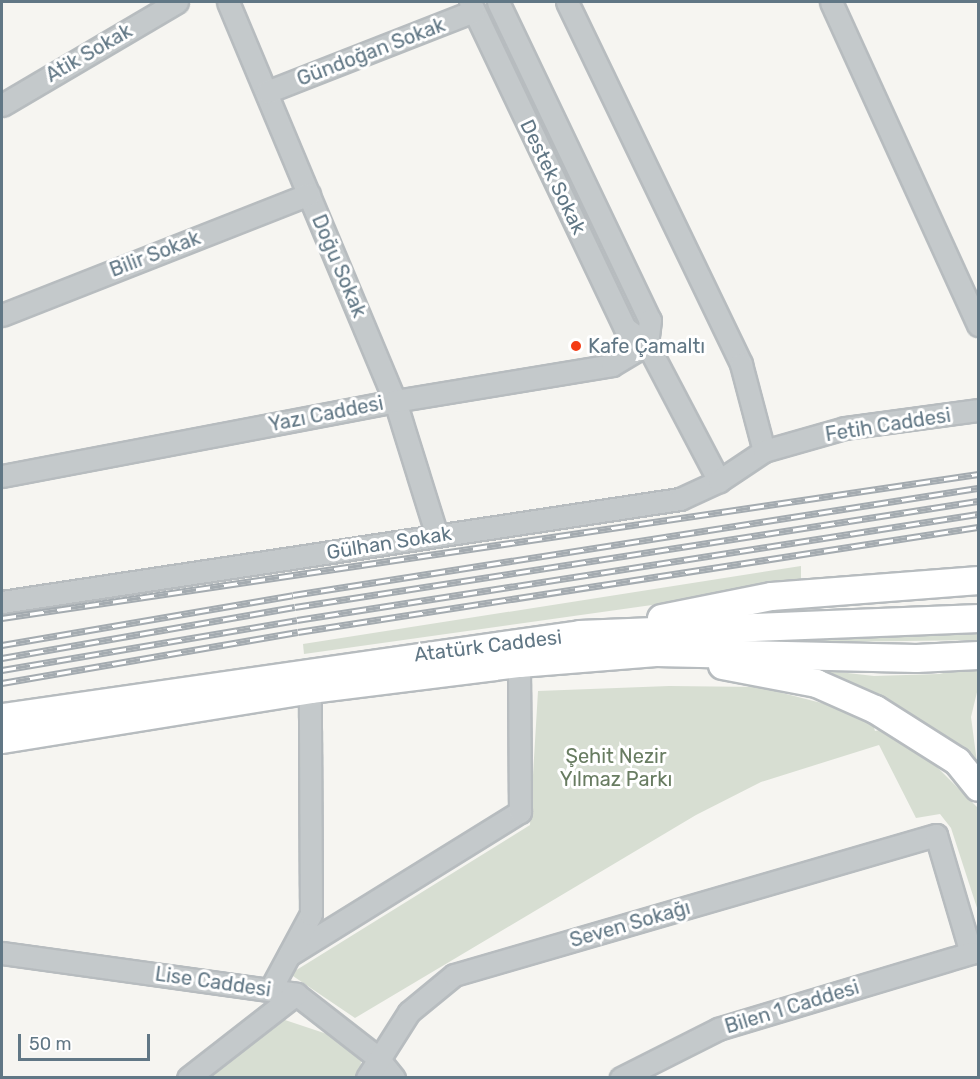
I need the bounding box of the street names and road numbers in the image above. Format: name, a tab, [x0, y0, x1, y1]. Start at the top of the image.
street label: Gündoğan Sokak	[294, 13, 448, 91]
street label: Atik Sokak	[41, 19, 137, 87]
street label: Destek Sokak	[515, 116, 591, 238]
street label: Doğu Sokak	[307, 211, 371, 321]
street label: Bilir Sokak	[106, 226, 204, 282]
street label: Yazı Caddesi	[267, 391, 385, 437]
street label: Fetih Caddesi	[824, 403, 952, 447]
street label: Gülhan Sokak	[325, 521, 453, 565]
street label: Atatürk Caddesi	[413, 625, 563, 667]
street label: Seven Sokağı	[567, 895, 693, 953]
street label: Lise Caddesi	[153, 962, 273, 1002]
street label: Bilen 1 Caddesi	[722, 975, 862, 1039]

